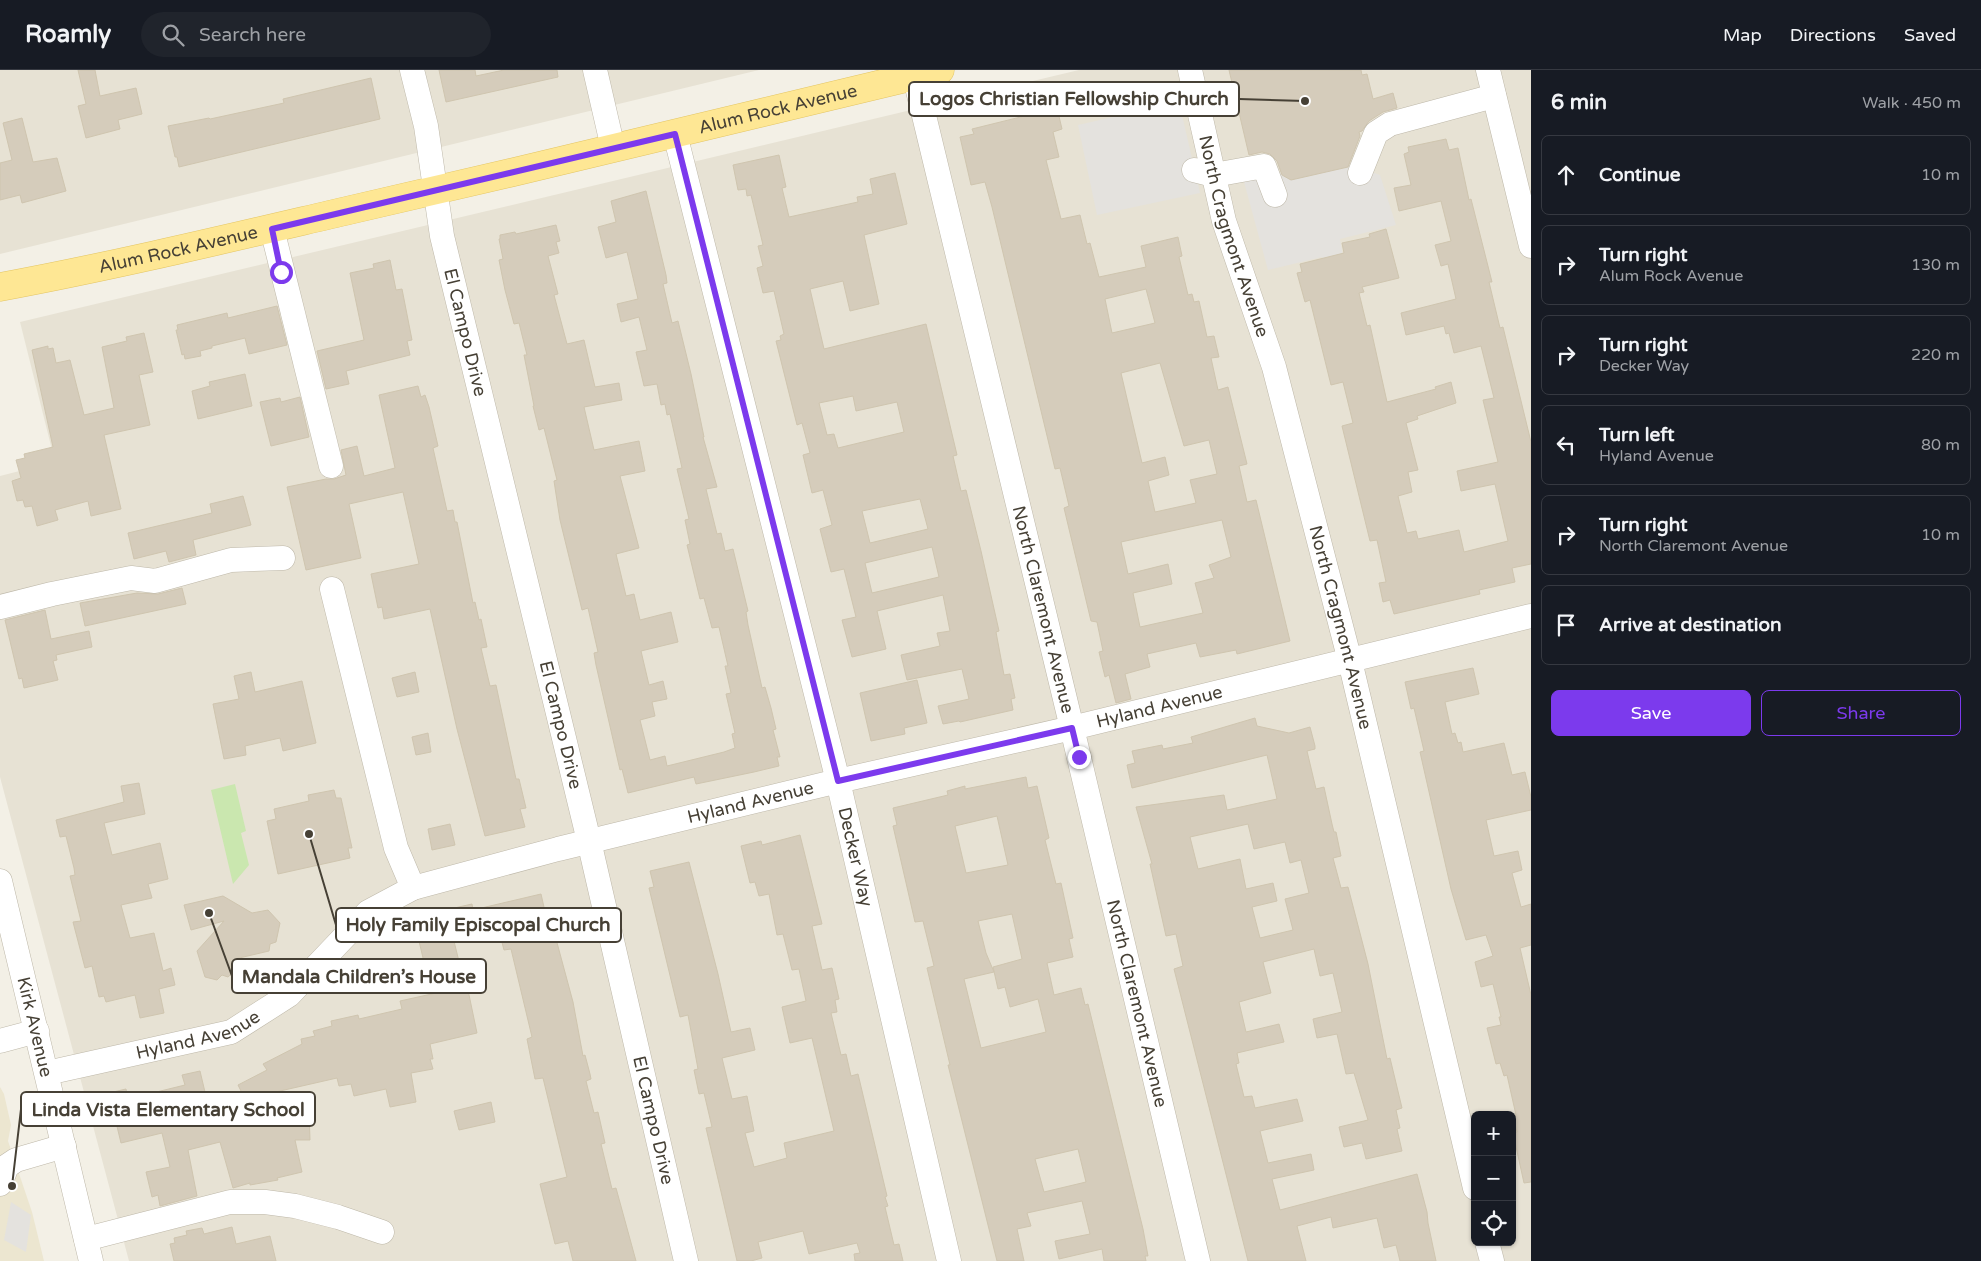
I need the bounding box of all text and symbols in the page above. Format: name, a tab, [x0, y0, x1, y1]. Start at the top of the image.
search box	[141, 12, 491, 57]
text: Roamly	[25, 20, 111, 49]
icon: search	[159, 21, 187, 49]
text: Search here	[199, 24, 306, 46]
text: Map	[1723, 24, 1762, 46]
text: Directions	[1790, 24, 1876, 46]
text: Saved	[1904, 24, 1956, 46]
street label: Alum Rock Avenue	[696, 79, 859, 139]
callout: Logos Christian Fellowship Church	[909, 82, 1239, 116]
text: Logos Christian Fellowship Church	[919, 88, 1229, 111]
text: 6 min	[1551, 90, 1607, 115]
text: Walk · 450 m	[1862, 93, 1961, 113]
street label: North Cragmont Avenue	[1194, 133, 1274, 340]
icon: ahead	[1552, 161, 1580, 189]
text: Continue	[1599, 164, 1681, 186]
text: 10 m	[1921, 165, 1960, 185]
street label: Alum Rock Avenue	[97, 221, 260, 278]
text: Turn right	[1599, 244, 1687, 266]
icon: right	[1552, 251, 1580, 279]
text: 130 m	[1911, 255, 1960, 275]
route start	[270, 261, 293, 284]
street label: El Campo Drive	[439, 266, 492, 399]
text: Alum Rock Avenue	[1599, 266, 1743, 286]
text: Turn right	[1599, 334, 1687, 356]
icon: right	[1552, 341, 1580, 369]
text: 220 m	[1911, 345, 1960, 365]
text: Decker Way	[1599, 356, 1689, 376]
text: Turn left	[1599, 424, 1675, 446]
icon: left	[1552, 431, 1580, 459]
text: 80 m	[1921, 435, 1960, 455]
text: Hyland Avenue	[1599, 446, 1714, 466]
street label: North Claremont Avenue	[1008, 503, 1079, 716]
text: Turn right	[1599, 514, 1687, 536]
icon: right	[1552, 521, 1580, 549]
street label: North Cragmont Avenue	[1304, 523, 1377, 732]
text: 10 m	[1921, 525, 1960, 545]
text: North Claremont Avenue	[1599, 536, 1788, 556]
icon: arrive	[1552, 611, 1580, 639]
text: Arrive at destination	[1599, 614, 1782, 636]
street label: El Campo Drive	[535, 659, 587, 791]
street label: Hyland Avenue	[1094, 681, 1225, 733]
button: Save	[1551, 690, 1751, 736]
button: Share	[1761, 690, 1961, 736]
route end	[1068, 746, 1091, 769]
street label: Hyland Avenue	[685, 776, 816, 828]
street label: Decker Way	[833, 805, 878, 909]
street label: North Claremont Avenue	[1102, 897, 1172, 1110]
callout: Holy Family Episcopal Church	[336, 908, 621, 942]
text: Holy Family Episcopal Church	[345, 914, 611, 937]
callout: Mandala Children’s House	[232, 959, 486, 993]
text: Mandala Children’s House	[242, 966, 476, 988]
street label: Kirk Avenue	[12, 975, 58, 1079]
street label: Hyland Avenue	[134, 1005, 264, 1064]
street label: El Campo Drive	[628, 1054, 679, 1187]
callout: Linda Vista Elementary School	[21, 1092, 315, 1126]
text: Linda Vista Elementary School	[31, 1099, 305, 1122]
map controls	[1471, 1111, 1516, 1246]
button: +	[1471, 1111, 1516, 1156]
button: −	[1471, 1156, 1516, 1201]
button: locate	[1471, 1201, 1516, 1246]

